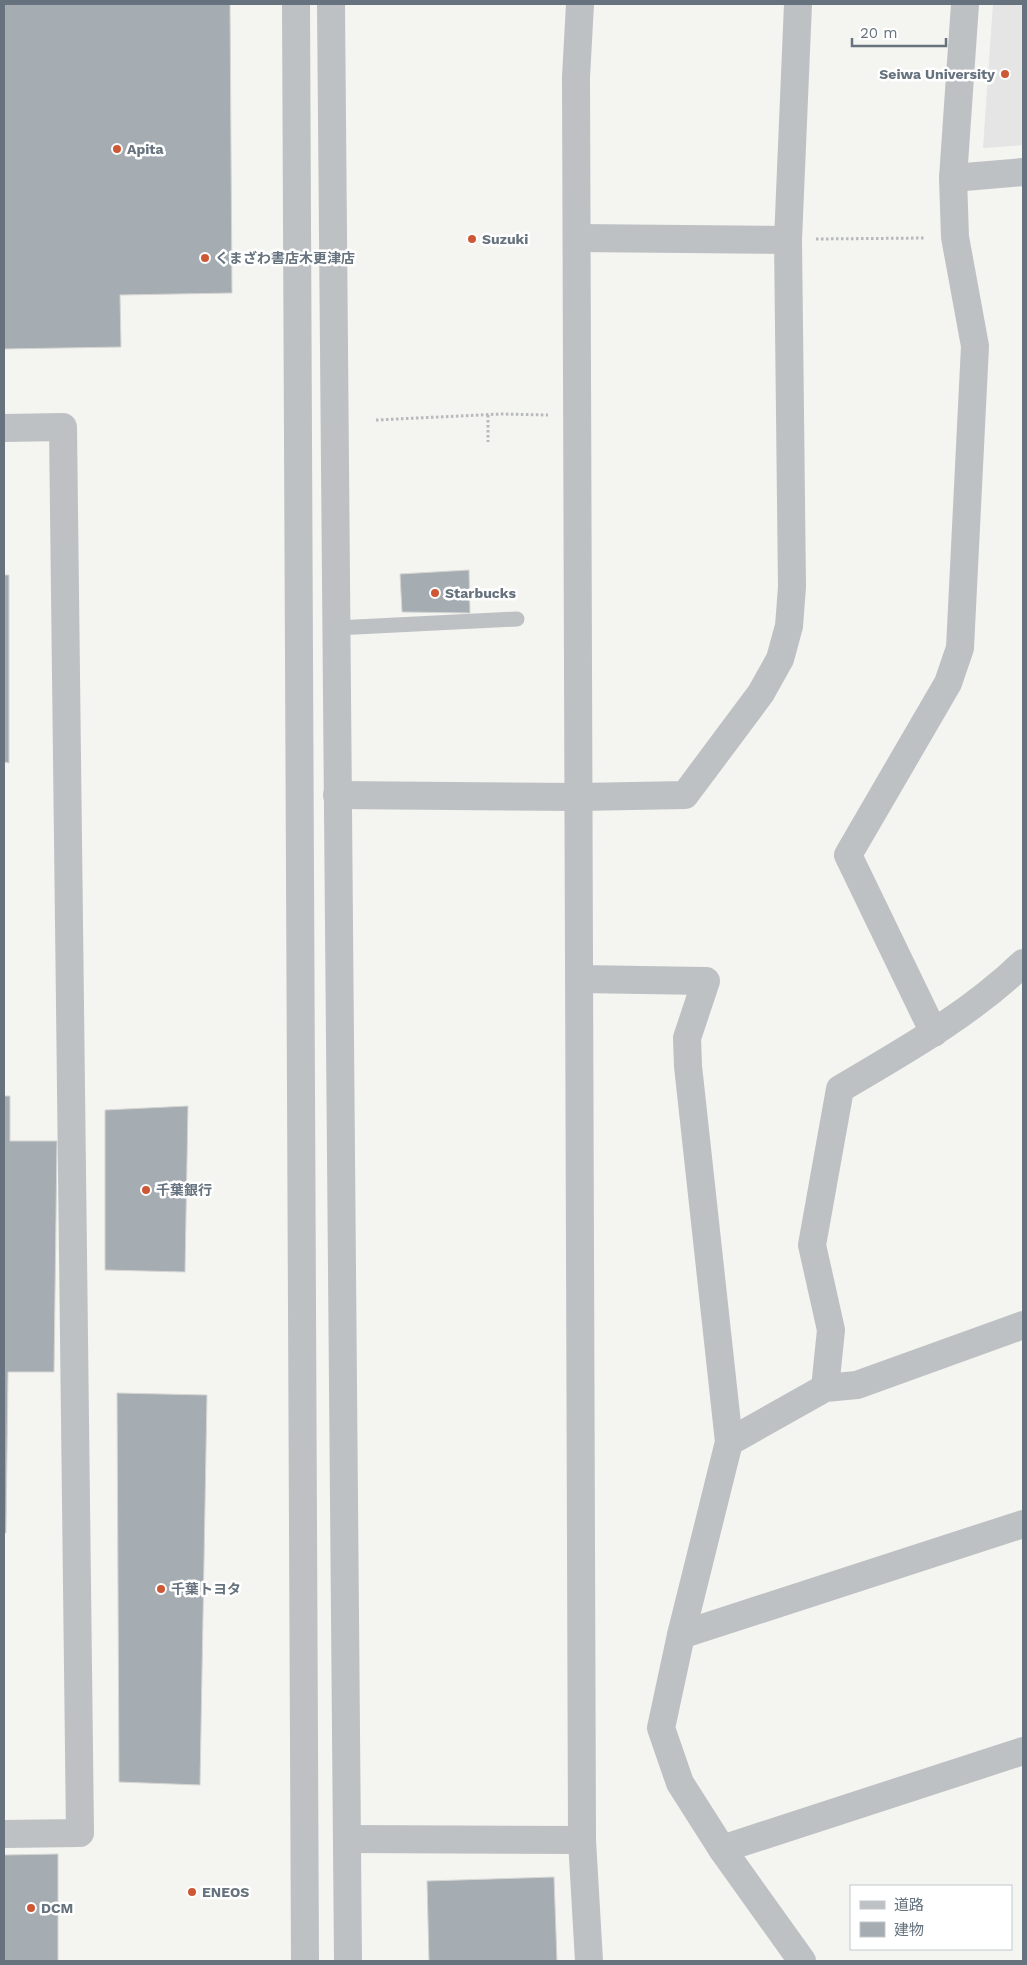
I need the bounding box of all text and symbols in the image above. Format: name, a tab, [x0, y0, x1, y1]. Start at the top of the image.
scale bar	[852, 15, 946, 47]
text: 20 m	[860, 24, 898, 42]
place label: Seiwa University	[879, 66, 995, 82]
marker: Seiwa University	[999, 68, 1011, 80]
place label: Apita	[127, 141, 165, 157]
marker: Apita	[111, 143, 123, 155]
place label: Suzuki	[482, 231, 528, 247]
marker: Suzuki	[466, 233, 478, 245]
place label: くまざわ書店木更津店	[215, 250, 355, 266]
marker: くまざわ書店木更津店	[199, 252, 211, 264]
place label: Starbucks	[445, 585, 516, 601]
marker: Starbucks	[429, 587, 441, 599]
place label: 千葉銀行	[156, 1182, 212, 1198]
marker: 千葉銀行	[140, 1184, 152, 1196]
place label: 千葉トヨタ	[171, 1581, 241, 1597]
marker: 千葉トヨタ	[155, 1583, 167, 1595]
place label: ENEOS	[202, 1884, 249, 1900]
legend	[850, 1885, 1012, 1950]
marker: ENEOS	[186, 1886, 198, 1898]
text: 道路	[894, 1896, 924, 1914]
place label: DCM	[41, 1900, 73, 1916]
marker: DCM	[25, 1902, 37, 1914]
text: 建物	[894, 1921, 924, 1939]

